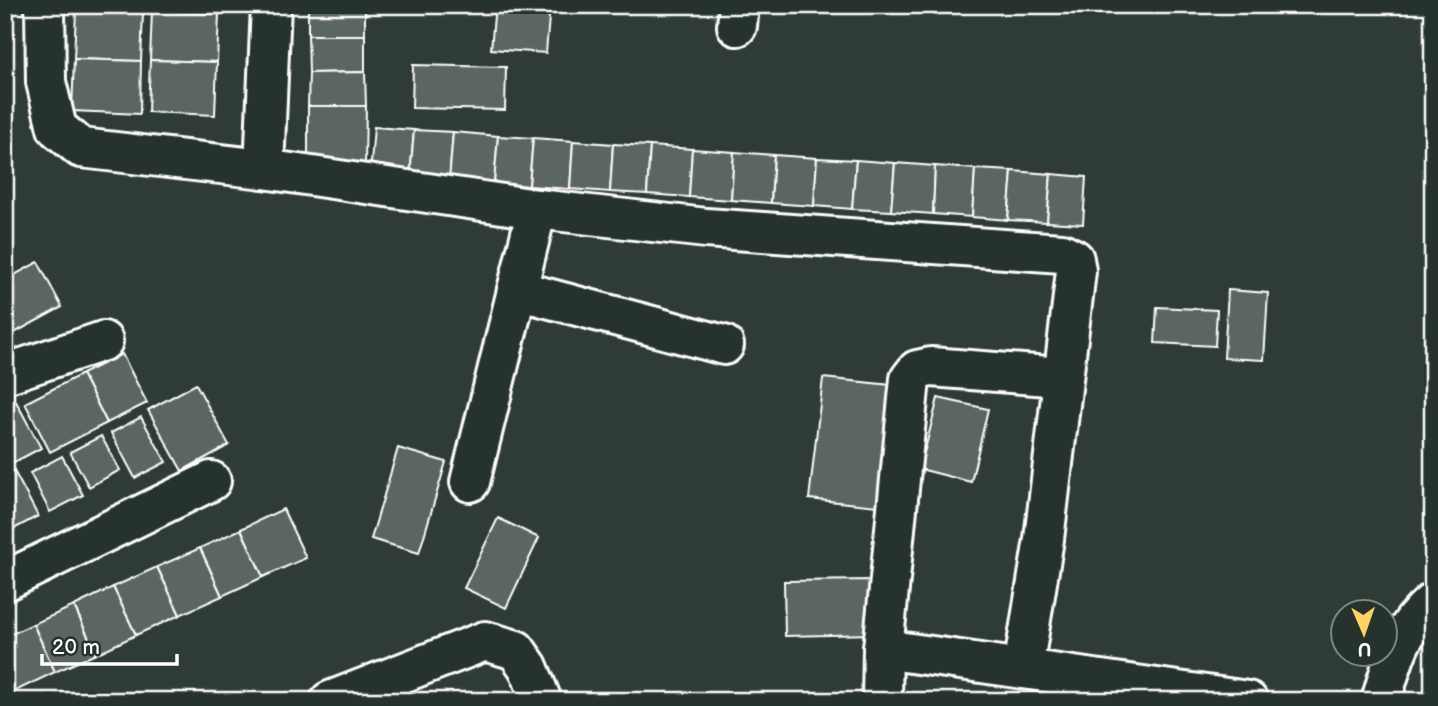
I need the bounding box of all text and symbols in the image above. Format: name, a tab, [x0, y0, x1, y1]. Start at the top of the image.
north arrow	[1330, 598, 1400, 668]
scale bar	[42, 622, 177, 666]
text: 20 m	[52, 635, 100, 660]
text: U	[1357, 637, 1372, 660]

